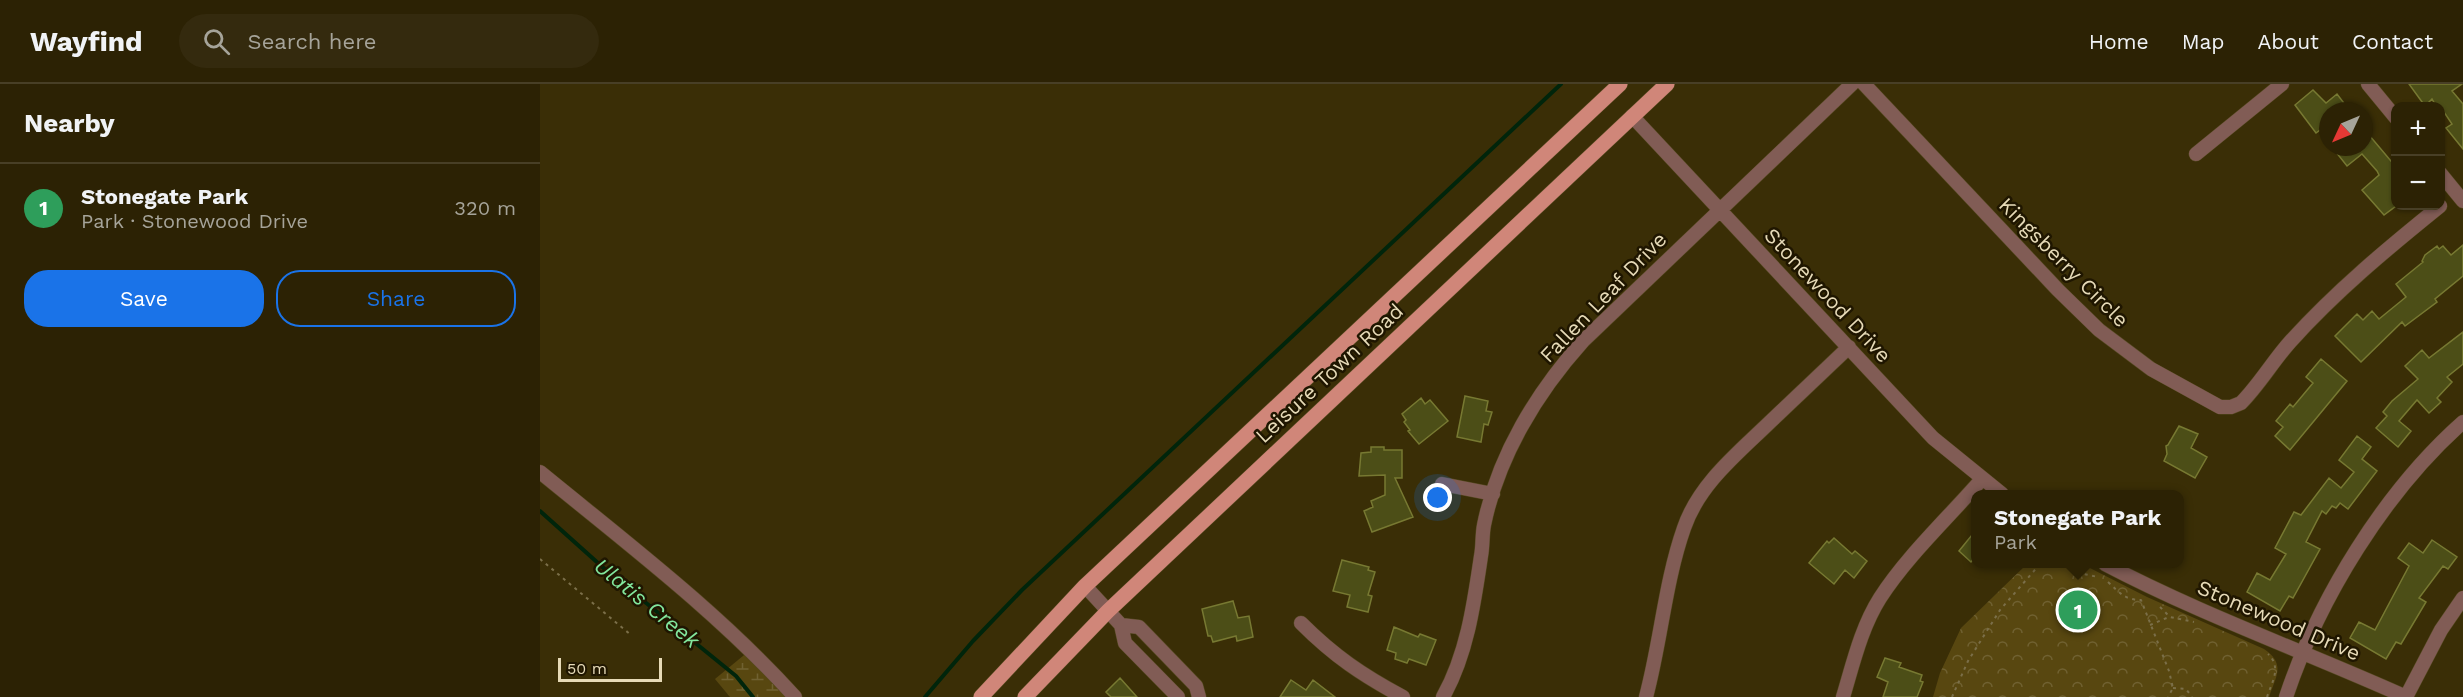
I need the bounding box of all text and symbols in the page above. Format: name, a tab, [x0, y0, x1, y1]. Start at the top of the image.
search box	[179, 14, 599, 68]
text: Wayfind	[30, 25, 143, 58]
icon: search	[200, 25, 233, 58]
text: Search here	[248, 29, 377, 54]
text: Home	[2089, 29, 2149, 54]
text: Map	[2182, 29, 2225, 54]
text: About	[2258, 29, 2319, 54]
text: Contact	[2352, 29, 2433, 54]
north arrow	[2319, 102, 2373, 156]
map controls	[2391, 102, 2445, 210]
button: +	[2391, 102, 2445, 156]
text: Nearby	[24, 108, 115, 138]
button: −	[2391, 156, 2445, 210]
text: Stonegate Park	[81, 184, 248, 209]
street label: Kingsberry Circle	[1994, 192, 2134, 332]
text: 1	[39, 196, 48, 220]
text: 320 m	[454, 196, 516, 220]
text: Park · Stonewood Drive	[81, 209, 308, 233]
street label: Stonewood Drive	[1759, 223, 1897, 367]
street label: Fallen Leaf Drive	[1534, 227, 1672, 367]
button: Save	[24, 270, 264, 327]
button: Share	[276, 270, 516, 327]
street label: Leisure Town Road	[1250, 298, 1408, 448]
your location	[1423, 483, 1452, 512]
popup	[1971, 490, 2184, 568]
text: Stonegate Park	[1994, 505, 2161, 530]
text: Park	[1994, 530, 2037, 554]
water label: Ulatis Creek	[589, 553, 706, 654]
street label: Stonewood Drive	[2194, 574, 2364, 666]
pin: 1	[2058, 588, 2098, 632]
scale bar	[558, 655, 662, 682]
text: 50 m	[567, 659, 607, 678]

